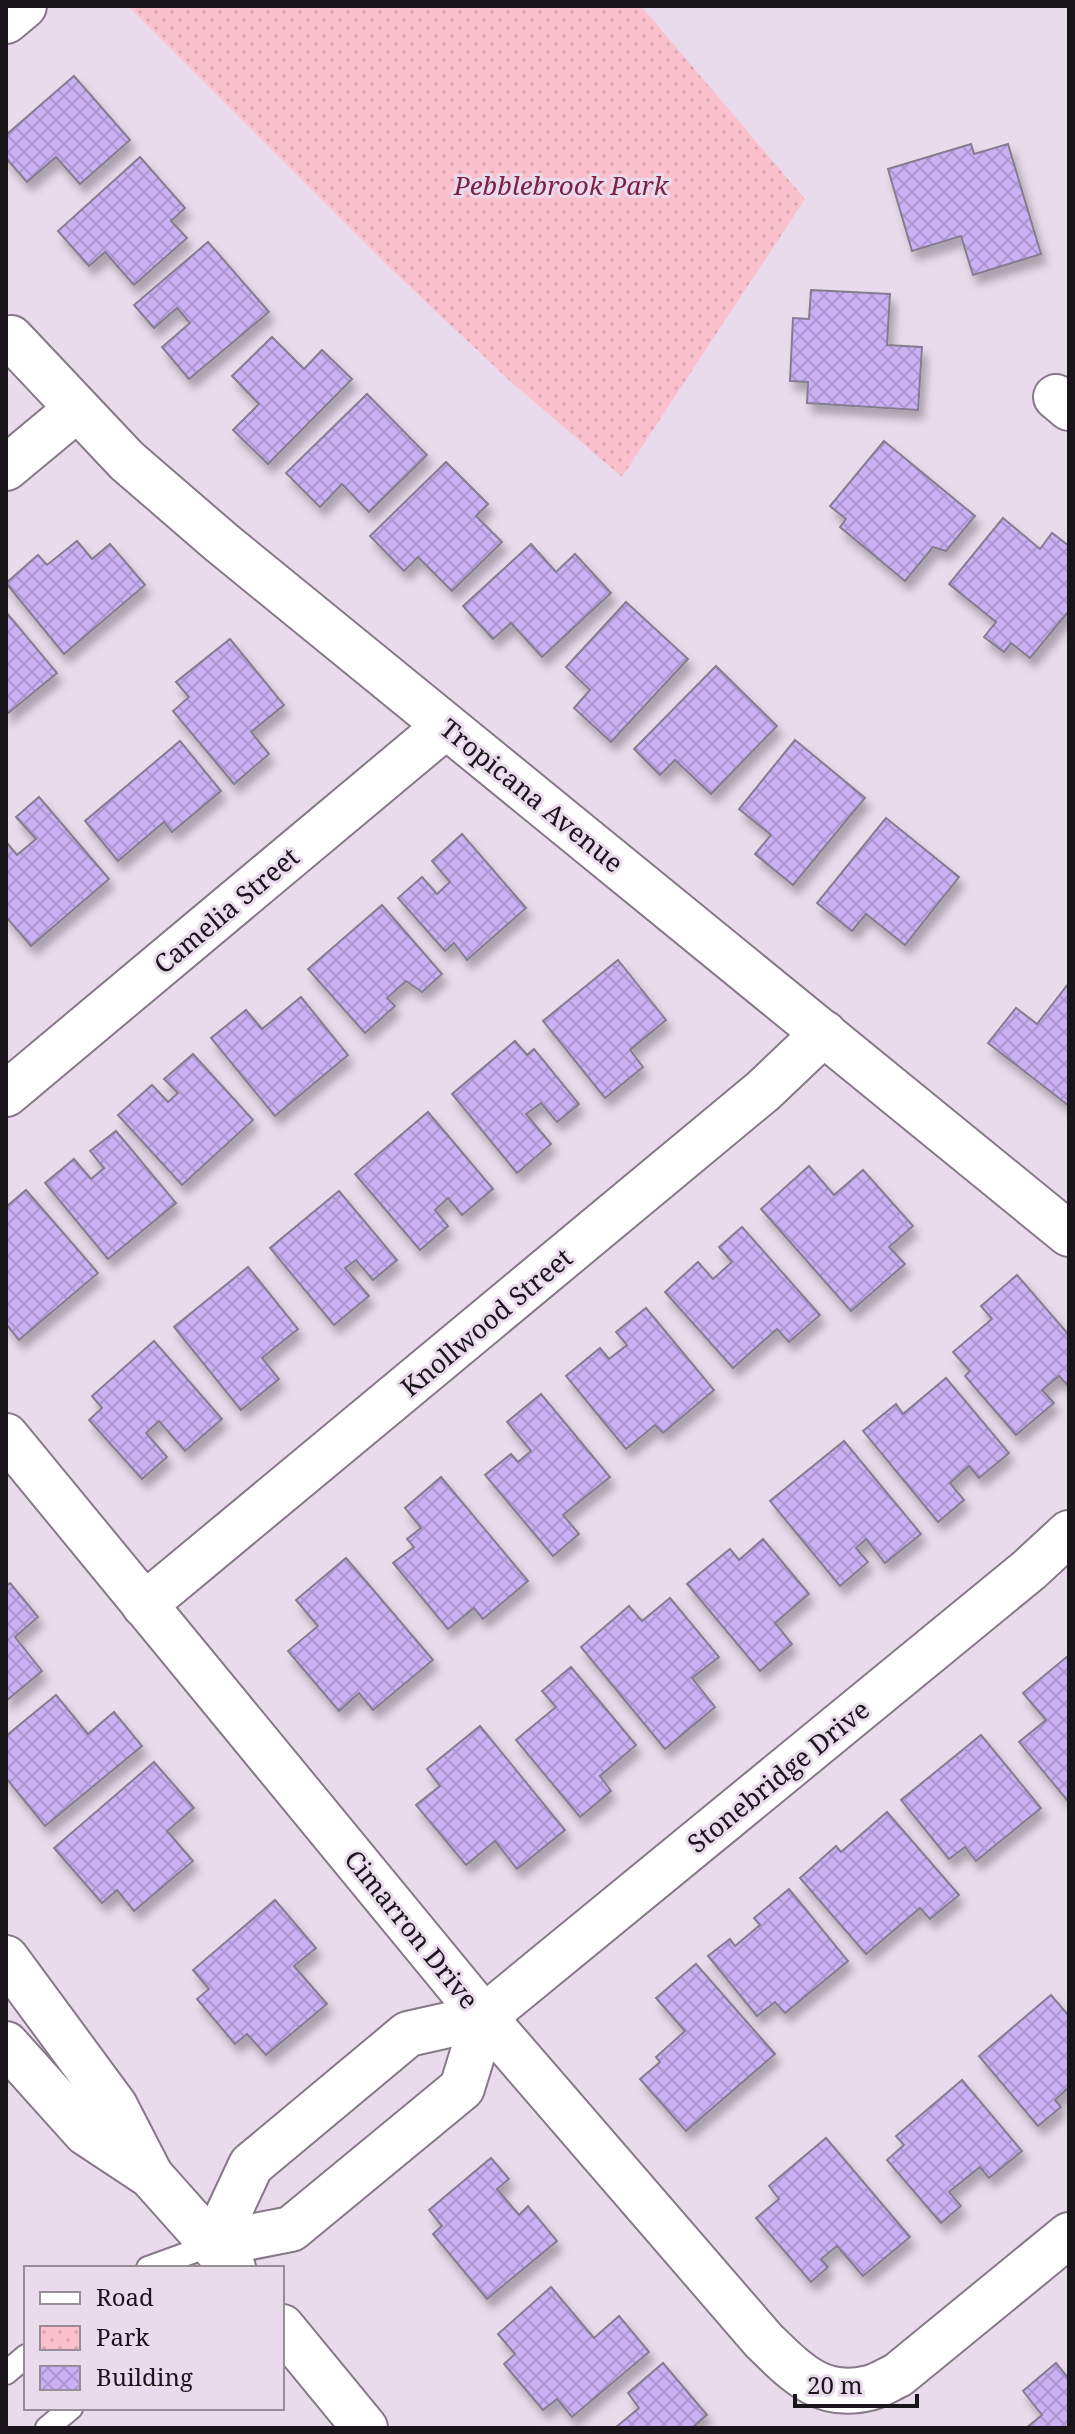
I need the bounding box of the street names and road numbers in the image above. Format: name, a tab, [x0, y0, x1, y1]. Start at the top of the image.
street label: Tropicana Avenue	[433, 710, 631, 880]
street label: Camelia Street	[146, 839, 306, 981]
street label: Knollwood Street	[393, 1240, 579, 1404]
street label: Stonebridge Drive	[679, 1691, 877, 1861]
street label: Cimarron Drive	[337, 1842, 487, 2016]

